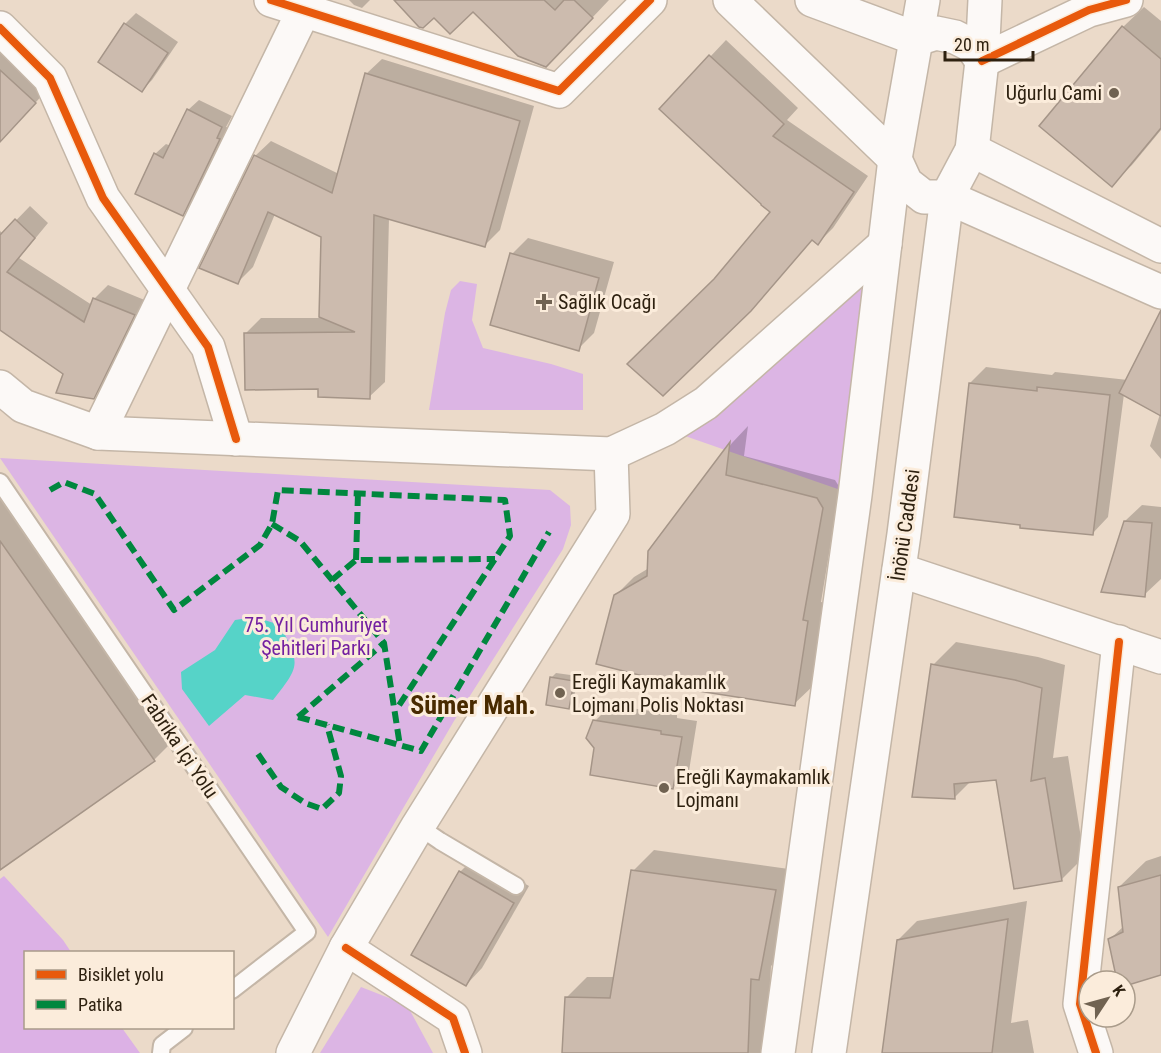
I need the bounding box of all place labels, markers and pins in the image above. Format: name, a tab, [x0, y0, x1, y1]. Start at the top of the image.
place label: Uğurlu Cami	[1006, 81, 1102, 105]
marker: Uğurlu Cami	[1107, 86, 1121, 100]
place label: Sağlık Ocağı	[558, 290, 656, 314]
marker: Sağlık Ocağı	[535, 293, 553, 311]
place label: Ereğli Kaymakamlık Lojmanı Polis Noktası	[572, 670, 744, 717]
marker: Ereğli Kaymakamlık Lojmanı Polis Noktası	[553, 686, 567, 700]
place label: Ereğli Kaymakamlık Lojmanı	[676, 765, 830, 812]
marker: Ereğli Kaymakamlık Lojmanı	[657, 781, 671, 795]

